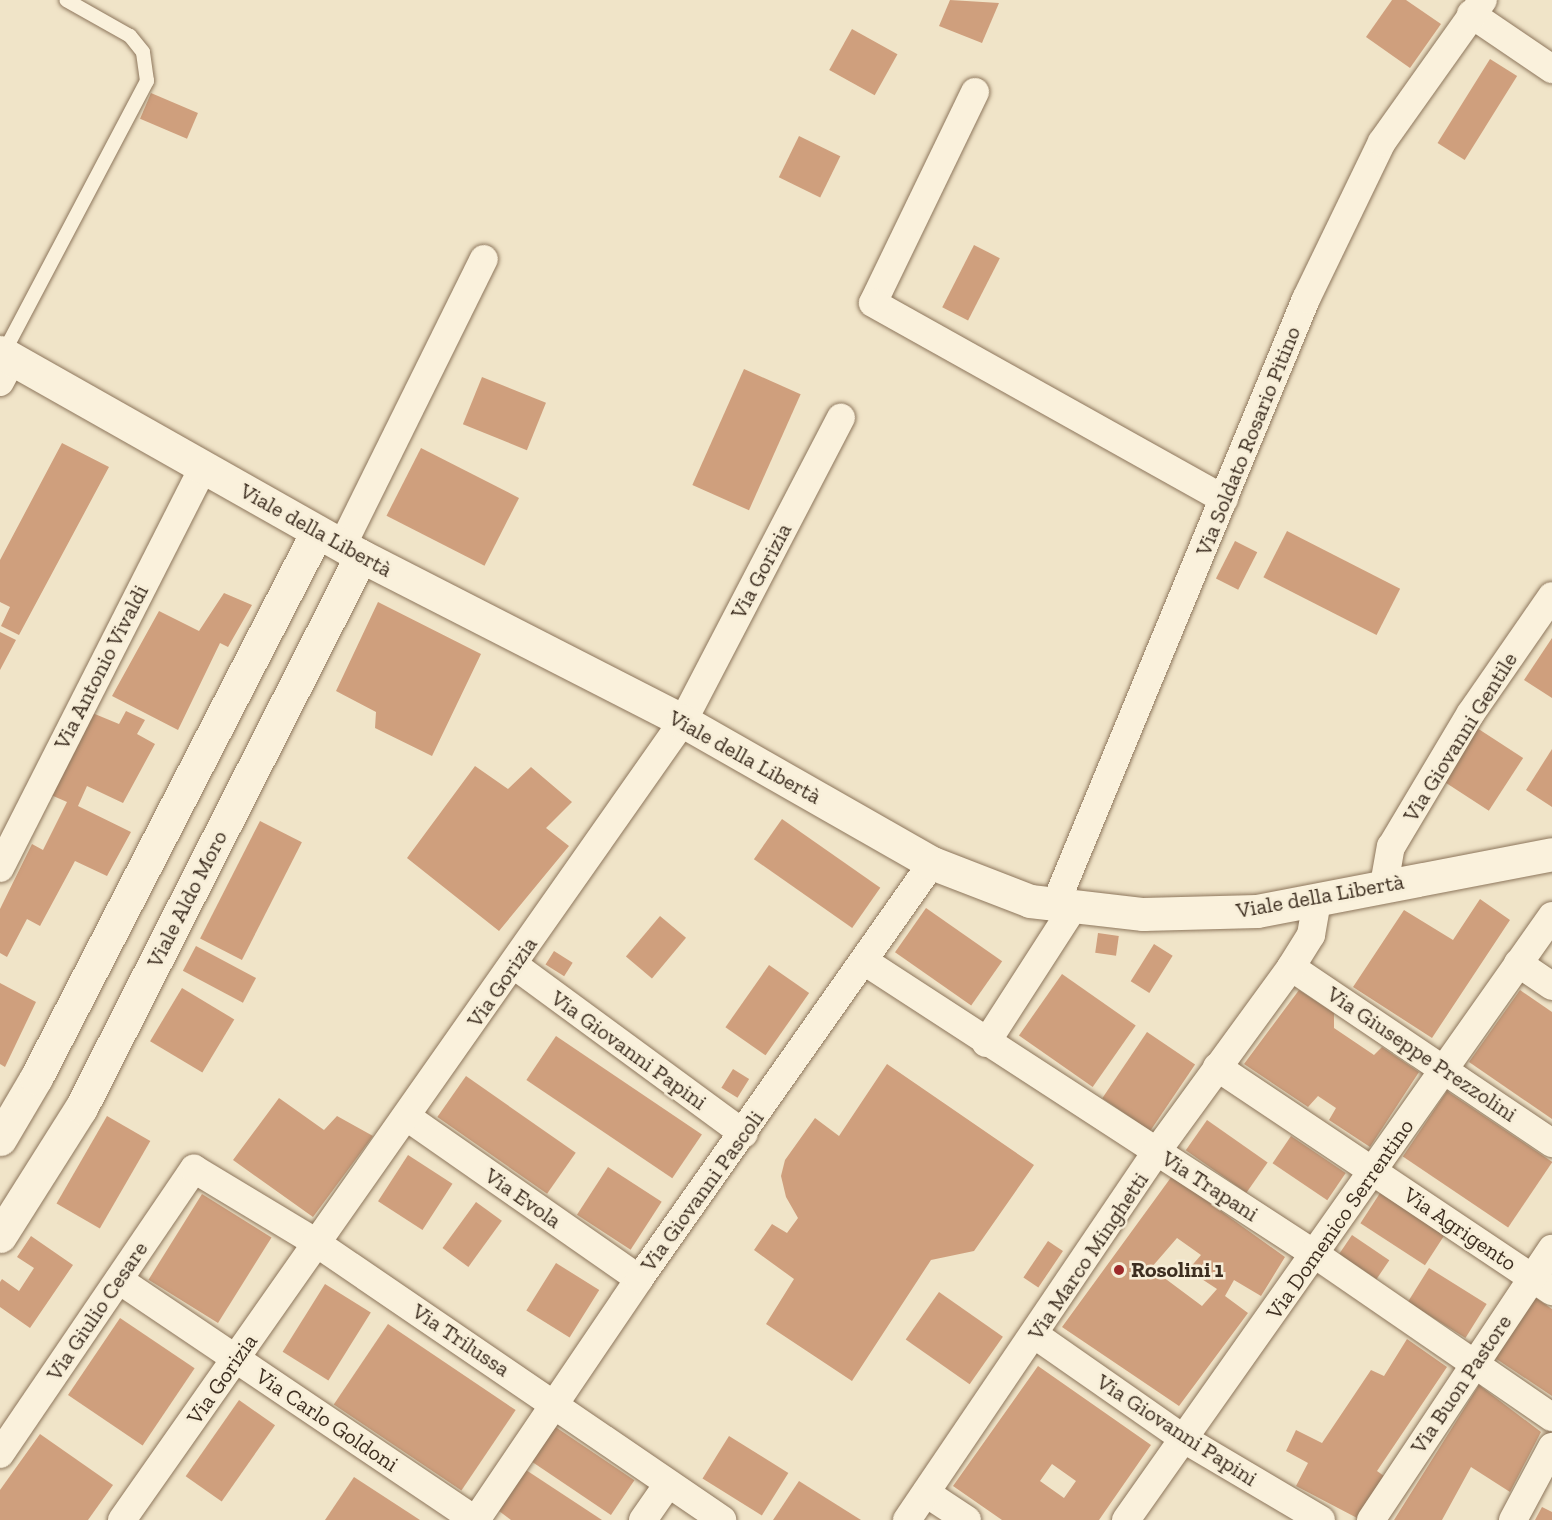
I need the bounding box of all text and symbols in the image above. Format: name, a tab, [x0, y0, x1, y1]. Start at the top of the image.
street label: Via Soldato Rosario Pitino	[1190, 322, 1306, 560]
street label: Viale della Libertà	[235, 477, 397, 583]
street label: Via Gorizia	[725, 519, 797, 623]
street label: Via Antonio Vivaldi	[48, 580, 154, 754]
street label: Via Giovanni Gentile	[1397, 647, 1523, 827]
street label: Viale della Libertà	[664, 704, 826, 810]
street label: Viale Aldo Moro	[141, 826, 233, 972]
street label: Viale della Libertà	[1234, 868, 1406, 924]
street label: Via Gorizia	[461, 932, 543, 1032]
street label: Via Giuseppe Prezzolini	[1322, 981, 1522, 1127]
street label: Via Giovanni Papini	[546, 985, 712, 1115]
street label: Via Giovanni Pascoli	[635, 1105, 769, 1277]
street label: Via Domenico Serrentino	[1261, 1114, 1419, 1324]
street label: Via Trapani	[1157, 1145, 1263, 1227]
street label: Via Evola	[480, 1162, 566, 1234]
street label: Via Marco Minghetti	[1022, 1167, 1154, 1345]
street label: Via Agrigento	[1398, 1181, 1522, 1277]
street label: Via Giulio Cesare	[41, 1236, 153, 1386]
place label: Rosolini 1	[1131, 1257, 1223, 1283]
marker: Rosolini 1	[1112, 1263, 1126, 1277]
street label: Via Trilussa	[407, 1298, 515, 1382]
street label: Via Buon Pastore	[1405, 1310, 1517, 1458]
street label: Via Gorizia	[181, 1329, 263, 1429]
street label: Via Carlo Goldoni	[251, 1363, 403, 1477]
street label: Via Giovanni Papini	[1092, 1368, 1262, 1492]

